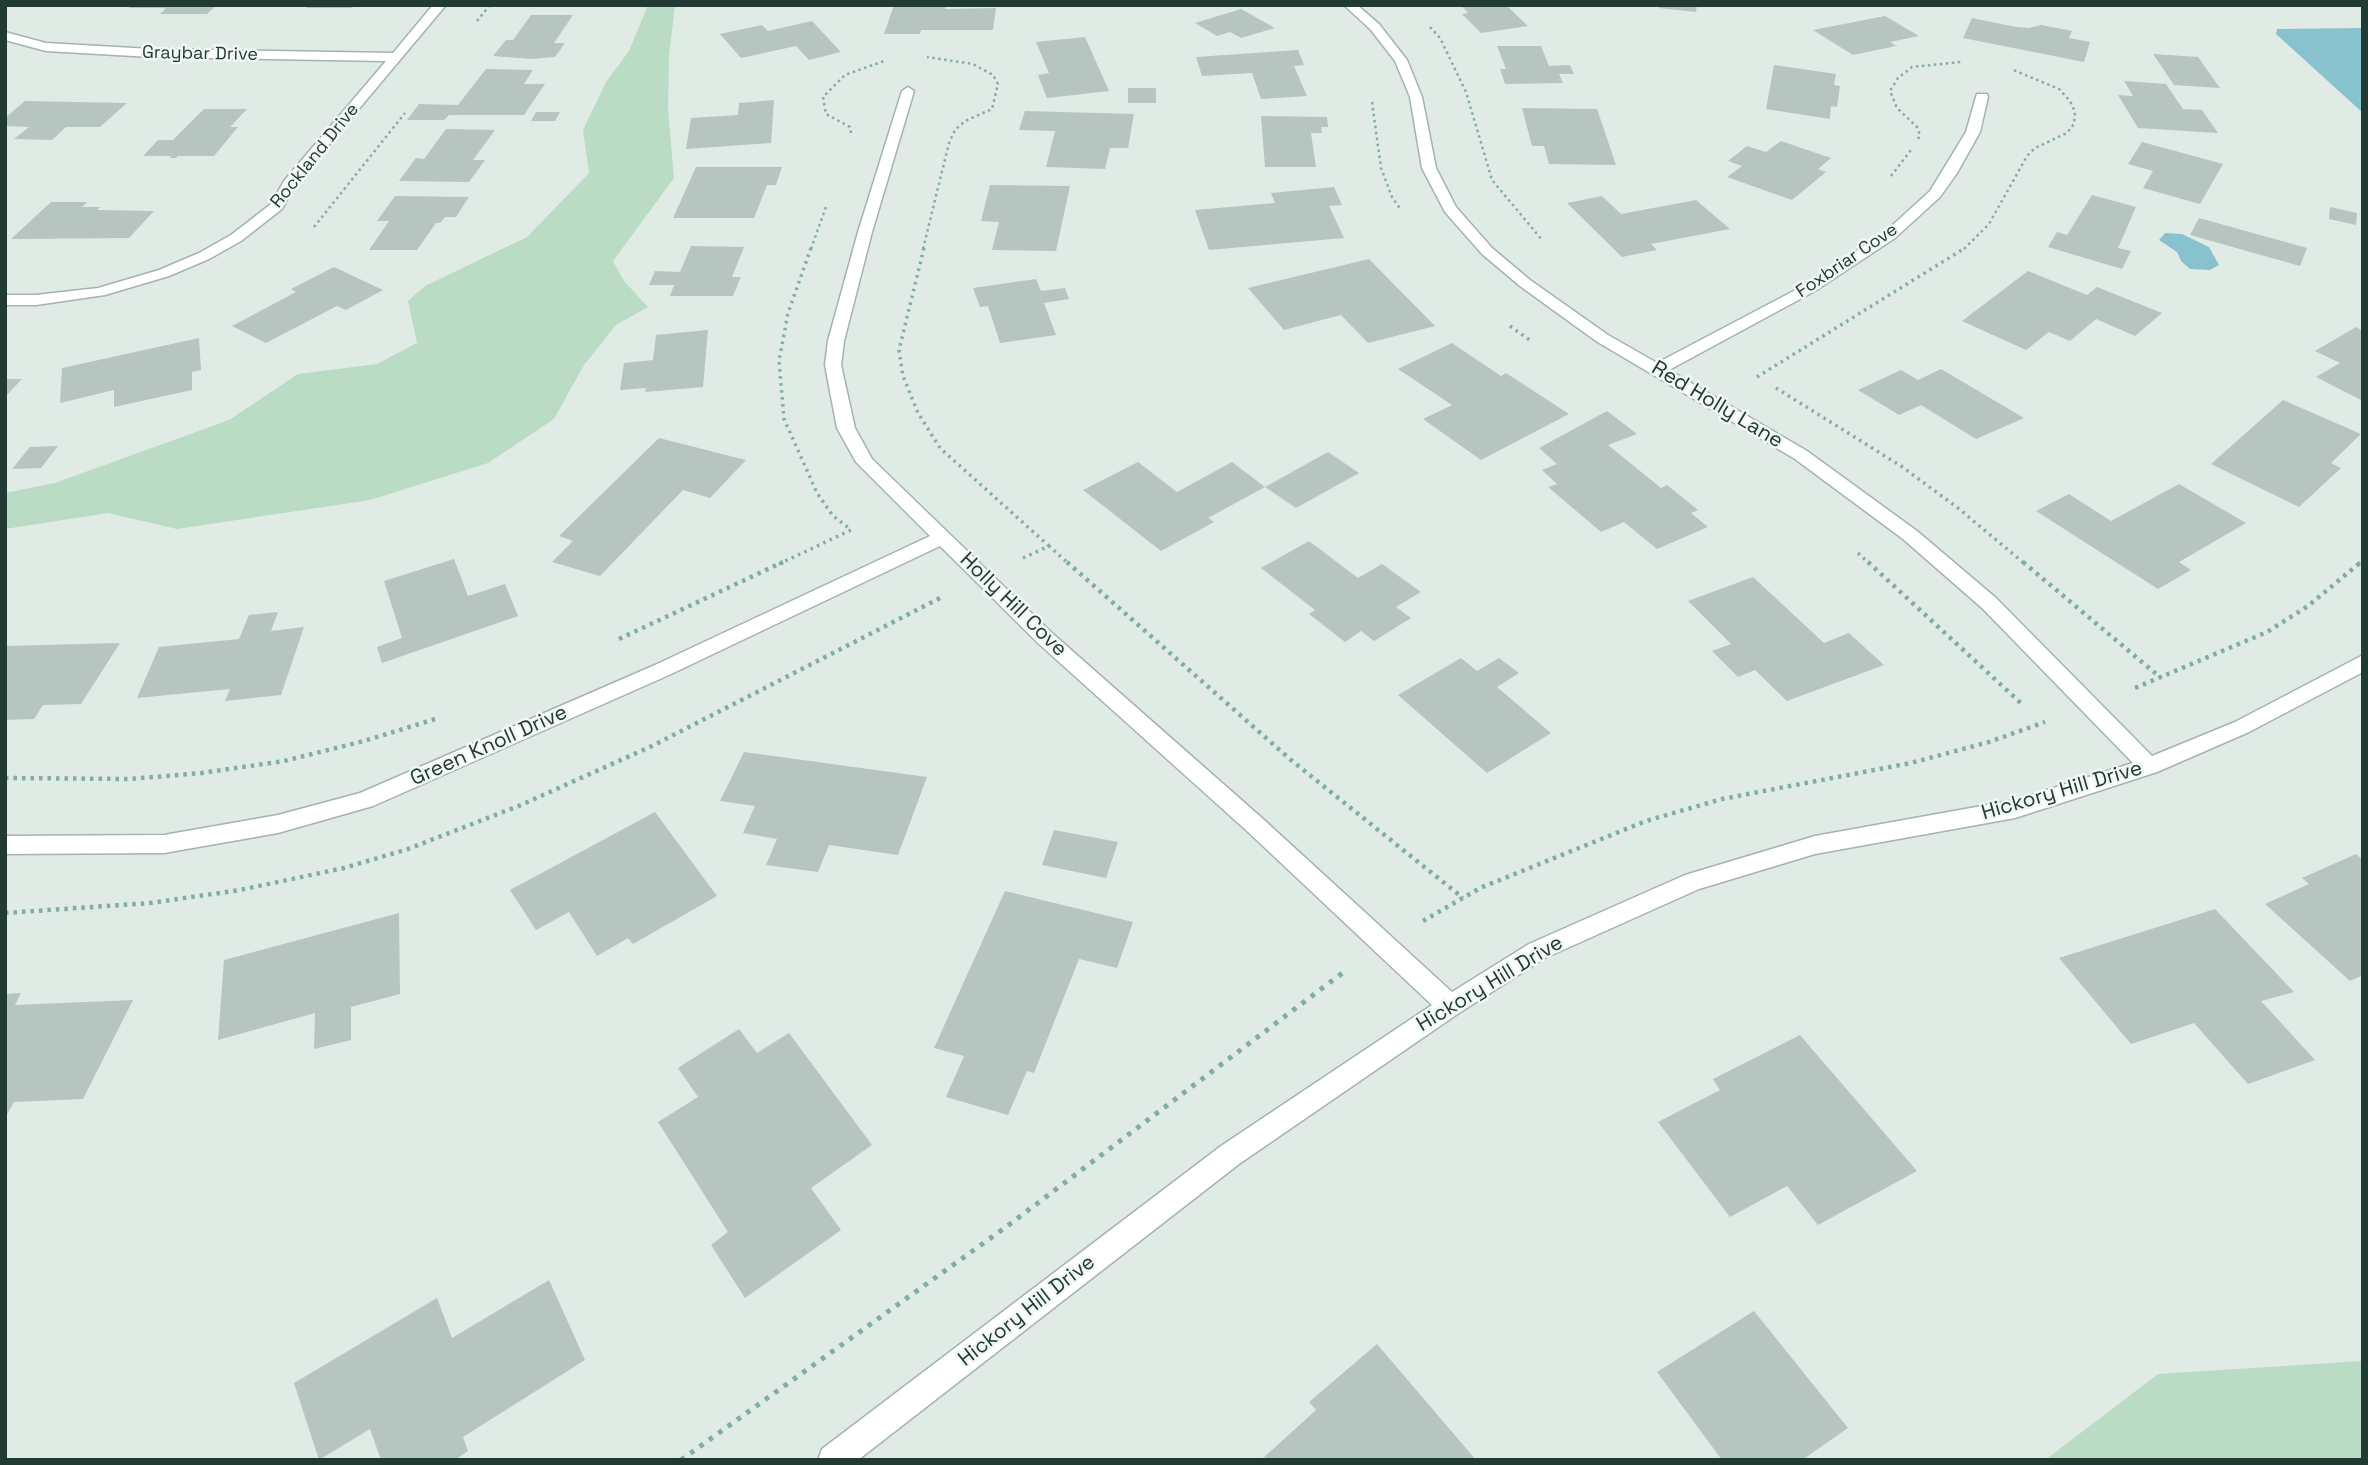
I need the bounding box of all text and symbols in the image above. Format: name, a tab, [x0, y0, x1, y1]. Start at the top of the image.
street label: Graybar Drive	[142, 42, 258, 66]
street label: Rockland Drive	[266, 99, 364, 213]
street label: Foxbriar Cove	[1792, 219, 1902, 303]
street label: Red Holly Lane	[1647, 356, 1787, 454]
street label: Holly Hill Cove	[954, 548, 1072, 662]
street label: Green Knoll Drive	[407, 700, 571, 792]
street label: Hickory Hill Drive	[1979, 756, 2145, 826]
street label: Hickory Hill Drive	[1412, 930, 1568, 1038]
street label: Hickory Hill Drive	[954, 1250, 1100, 1372]

